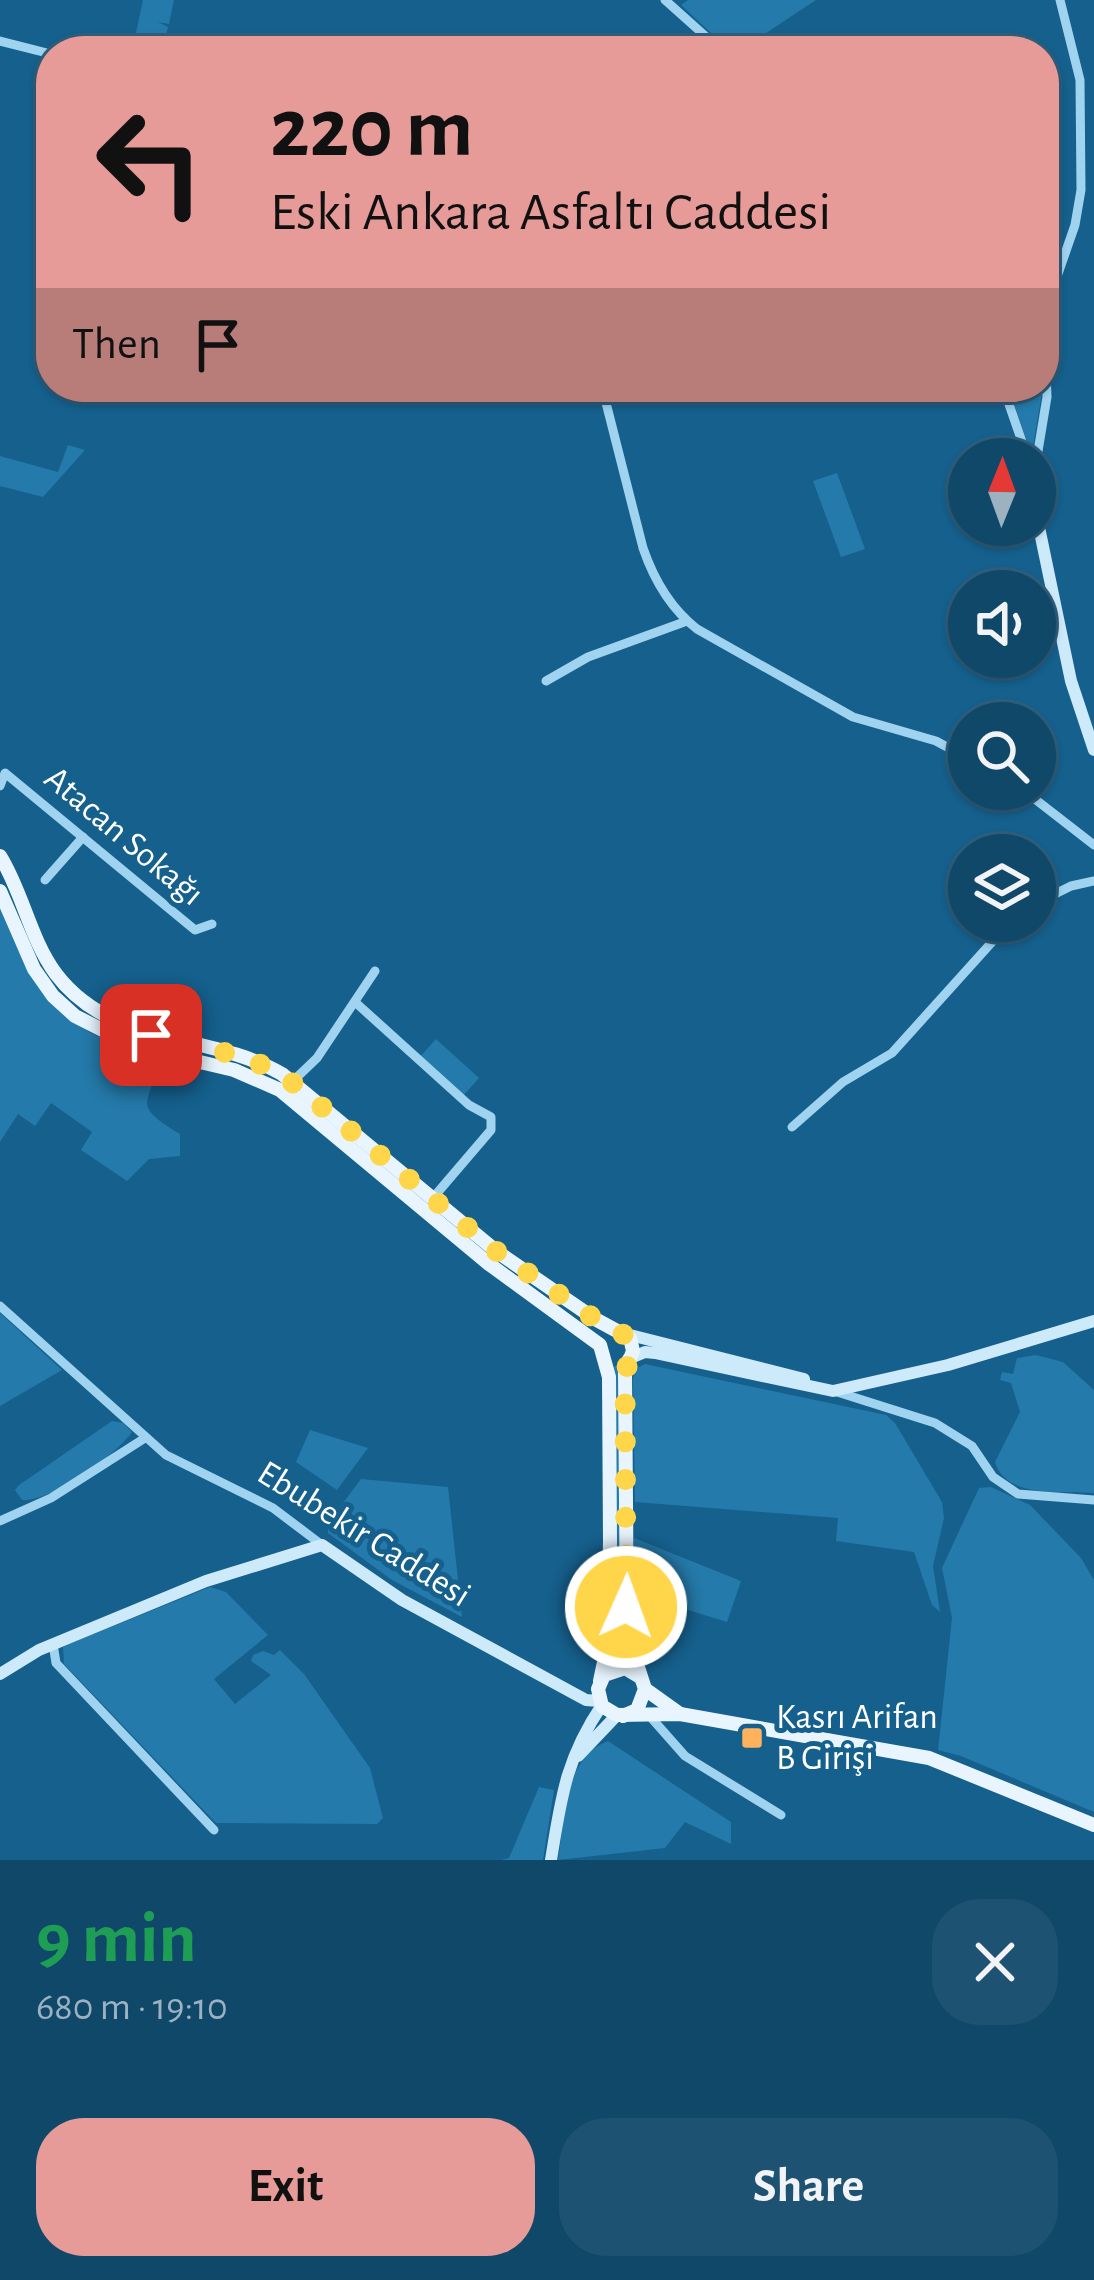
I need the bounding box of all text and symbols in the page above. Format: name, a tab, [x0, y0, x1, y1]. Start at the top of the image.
icon: left	[72, 84, 228, 240]
text: 220 m	[270, 88, 473, 172]
text: Eski Ankara Asfaltı Caddesi	[270, 186, 831, 240]
icon: arrive	[185, 312, 251, 378]
text: Then	[72, 322, 161, 367]
north arrow	[948, 438, 1056, 546]
map controls	[948, 438, 1056, 942]
button: sound	[948, 570, 1056, 678]
button: search	[948, 702, 1056, 810]
street label: Atacan Sokağı	[38, 760, 210, 912]
button: layers	[948, 834, 1056, 942]
pin	[100, 984, 202, 1086]
icon: arrive	[118, 1002, 184, 1068]
street label: Ebubekir Caddesi	[251, 1454, 477, 1614]
position arrow	[563, 1544, 689, 1670]
place label: Kasrı Arifan B Girişi	[776, 1699, 938, 1776]
marker: Kasrı Arifan B Girişi	[739, 1725, 765, 1751]
button: close	[932, 1899, 1058, 2025]
text: 9 min	[36, 1903, 197, 1975]
text: 680 m · 19:10	[36, 1988, 228, 2027]
button: Exit	[36, 2118, 535, 2256]
button: Share	[559, 2118, 1058, 2256]

